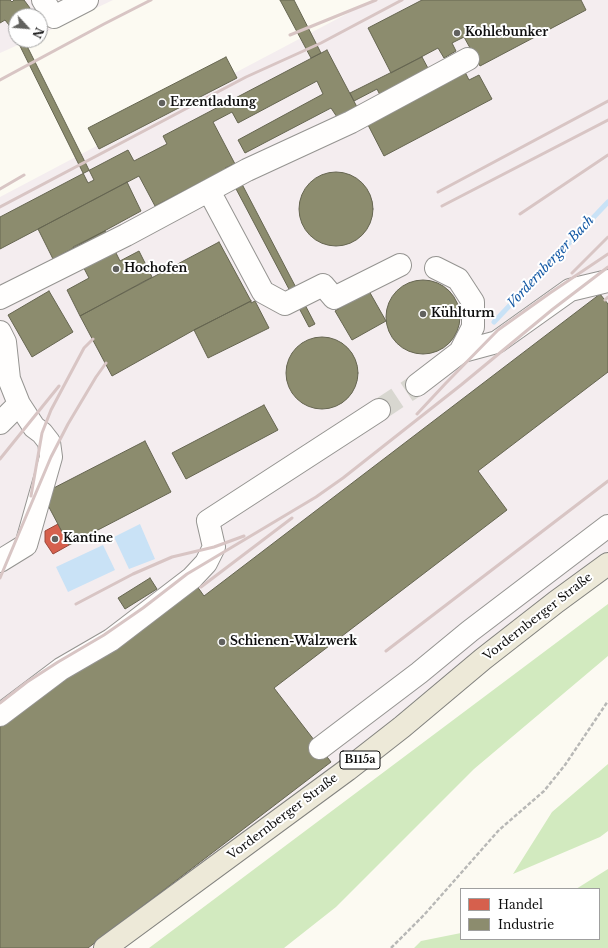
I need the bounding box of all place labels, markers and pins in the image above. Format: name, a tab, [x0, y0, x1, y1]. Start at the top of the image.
place label: Kohlebunker	[465, 26, 548, 40]
marker: Kohlebunker	[452, 28, 462, 38]
place label: Erzentladung	[170, 96, 256, 110]
marker: Erzentladung	[157, 98, 167, 108]
place label: Hochofen	[124, 262, 187, 276]
marker: Hochofen	[111, 264, 121, 274]
place label: Kühlturm	[431, 307, 494, 321]
marker: Kühlturm	[418, 309, 428, 319]
place label: Kantine	[63, 532, 113, 546]
marker: Kantine	[50, 534, 60, 544]
place label: Schienen-Walzwerk	[230, 635, 357, 649]
marker: Schienen-Walzwerk	[217, 637, 227, 647]

